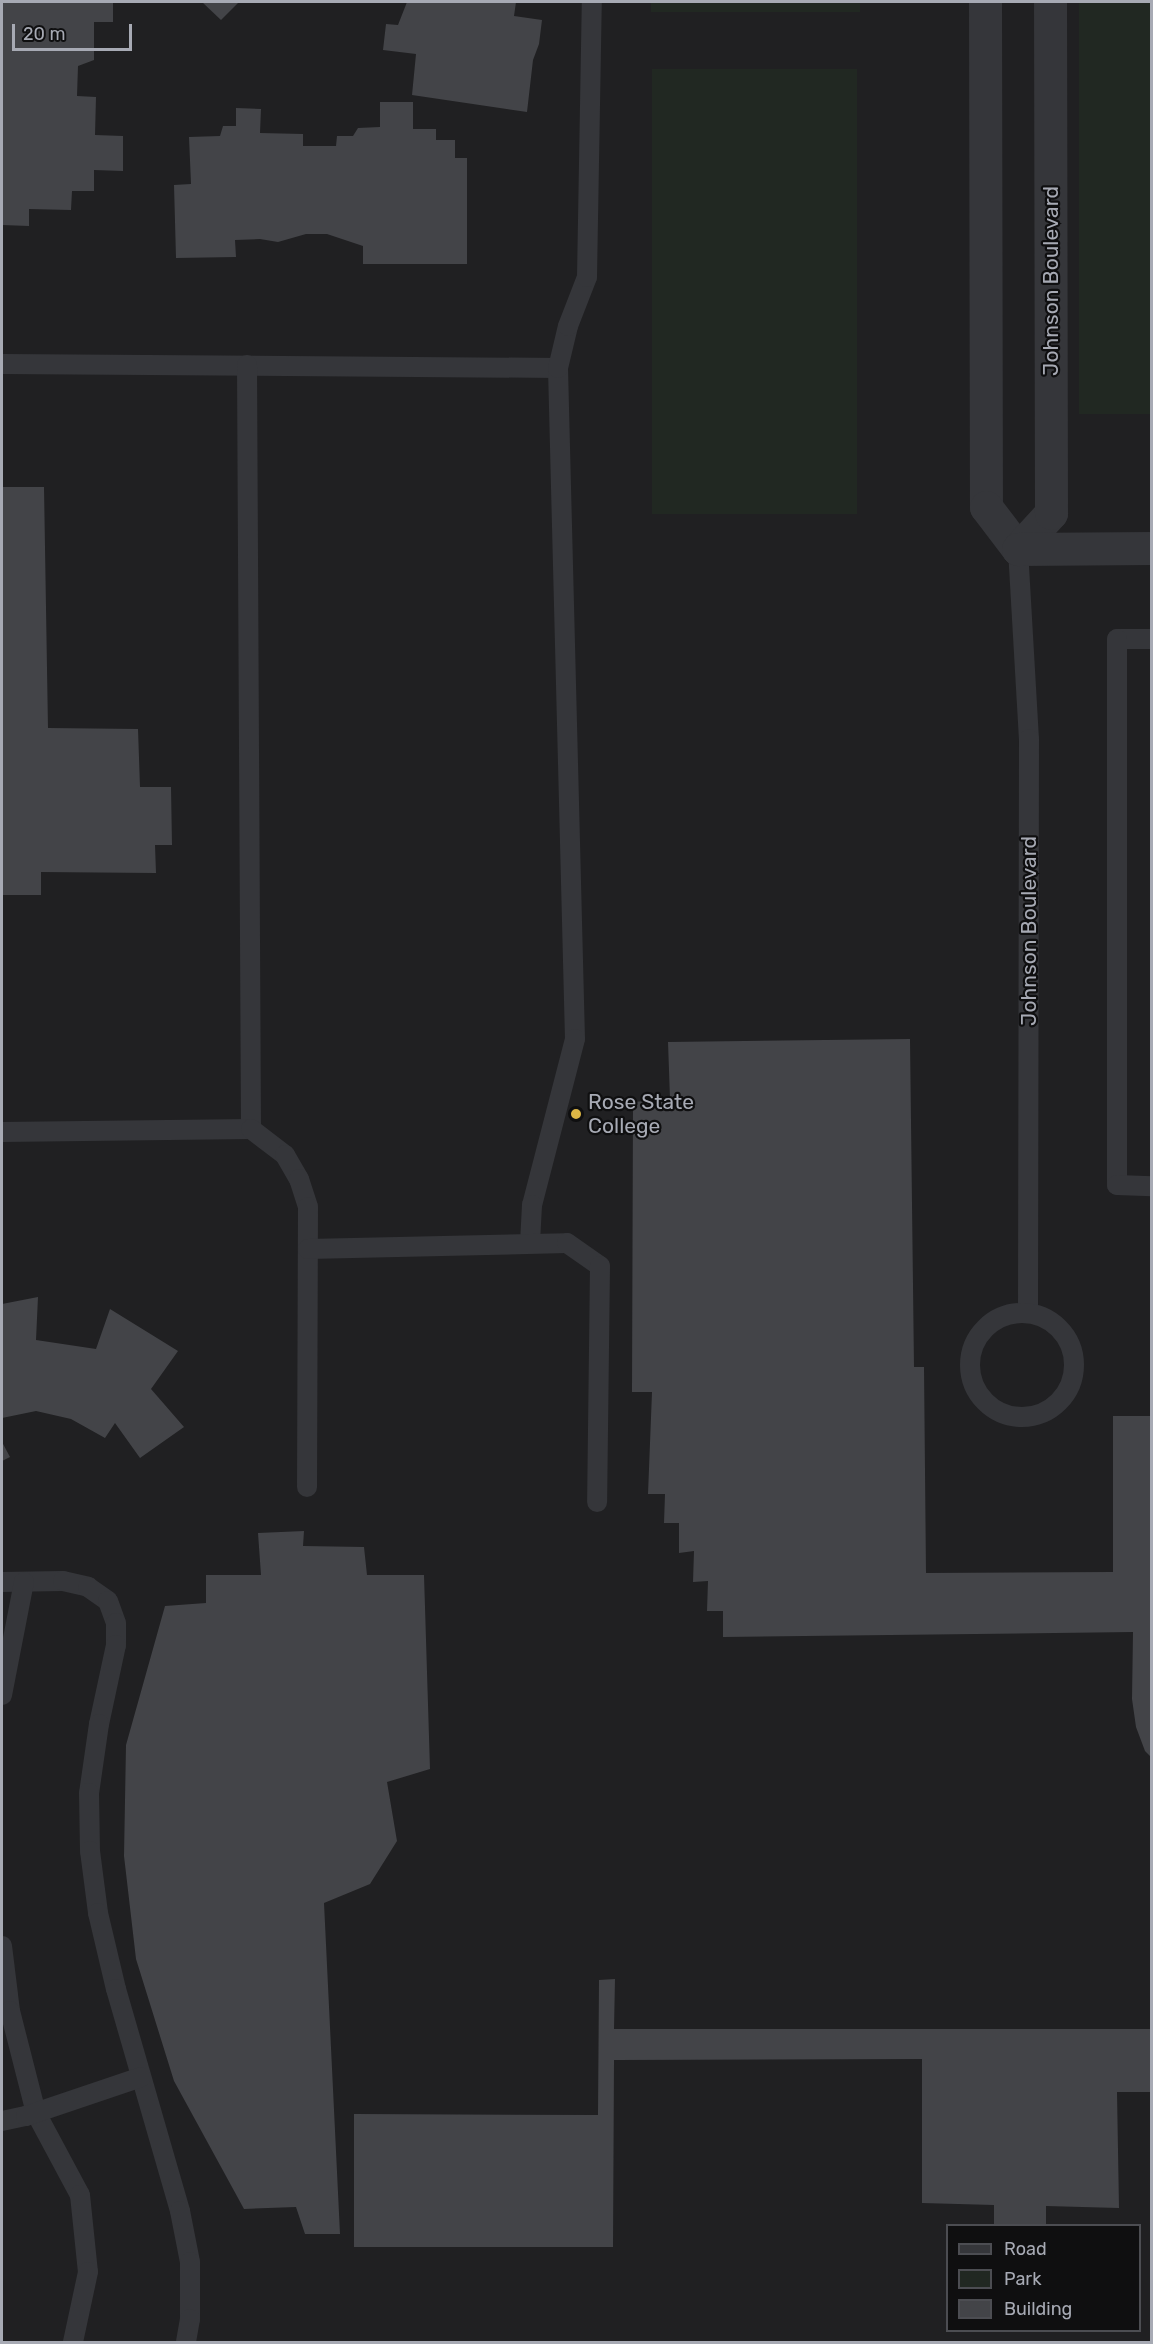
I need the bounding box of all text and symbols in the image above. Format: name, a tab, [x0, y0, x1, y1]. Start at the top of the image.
scale bar	[15, 12, 135, 50]
text: 20 m	[23, 23, 65, 45]
street label: Johnson Boulevard	[1038, 186, 1064, 376]
street label: Johnson Boulevard	[1016, 836, 1042, 1026]
place label: Rose State College	[588, 1089, 694, 1139]
marker: Rose State College	[569, 1107, 583, 1121]
legend	[946, 2224, 1141, 2332]
text: Road	[1004, 2238, 1047, 2260]
text: Park	[1004, 2268, 1041, 2290]
text: Building	[1004, 2298, 1072, 2320]

